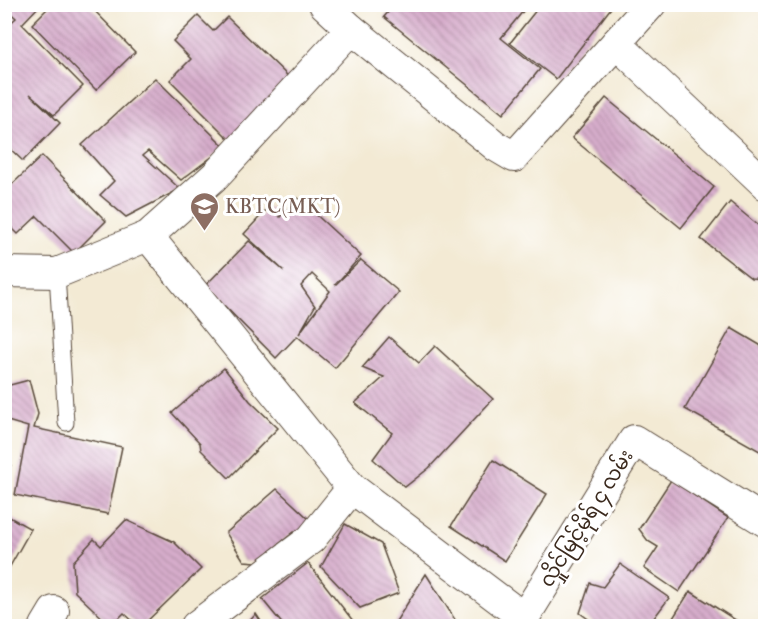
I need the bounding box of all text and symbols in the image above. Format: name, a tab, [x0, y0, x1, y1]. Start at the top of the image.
school or university icon: KBTC(MKT)	[188, 190, 220, 232]
place label: KBTC(MKT)	[225, 194, 340, 219]
street label: လှိုင်မြင့်မိုရ် ၄ လမ်း	[532, 444, 642, 594]

